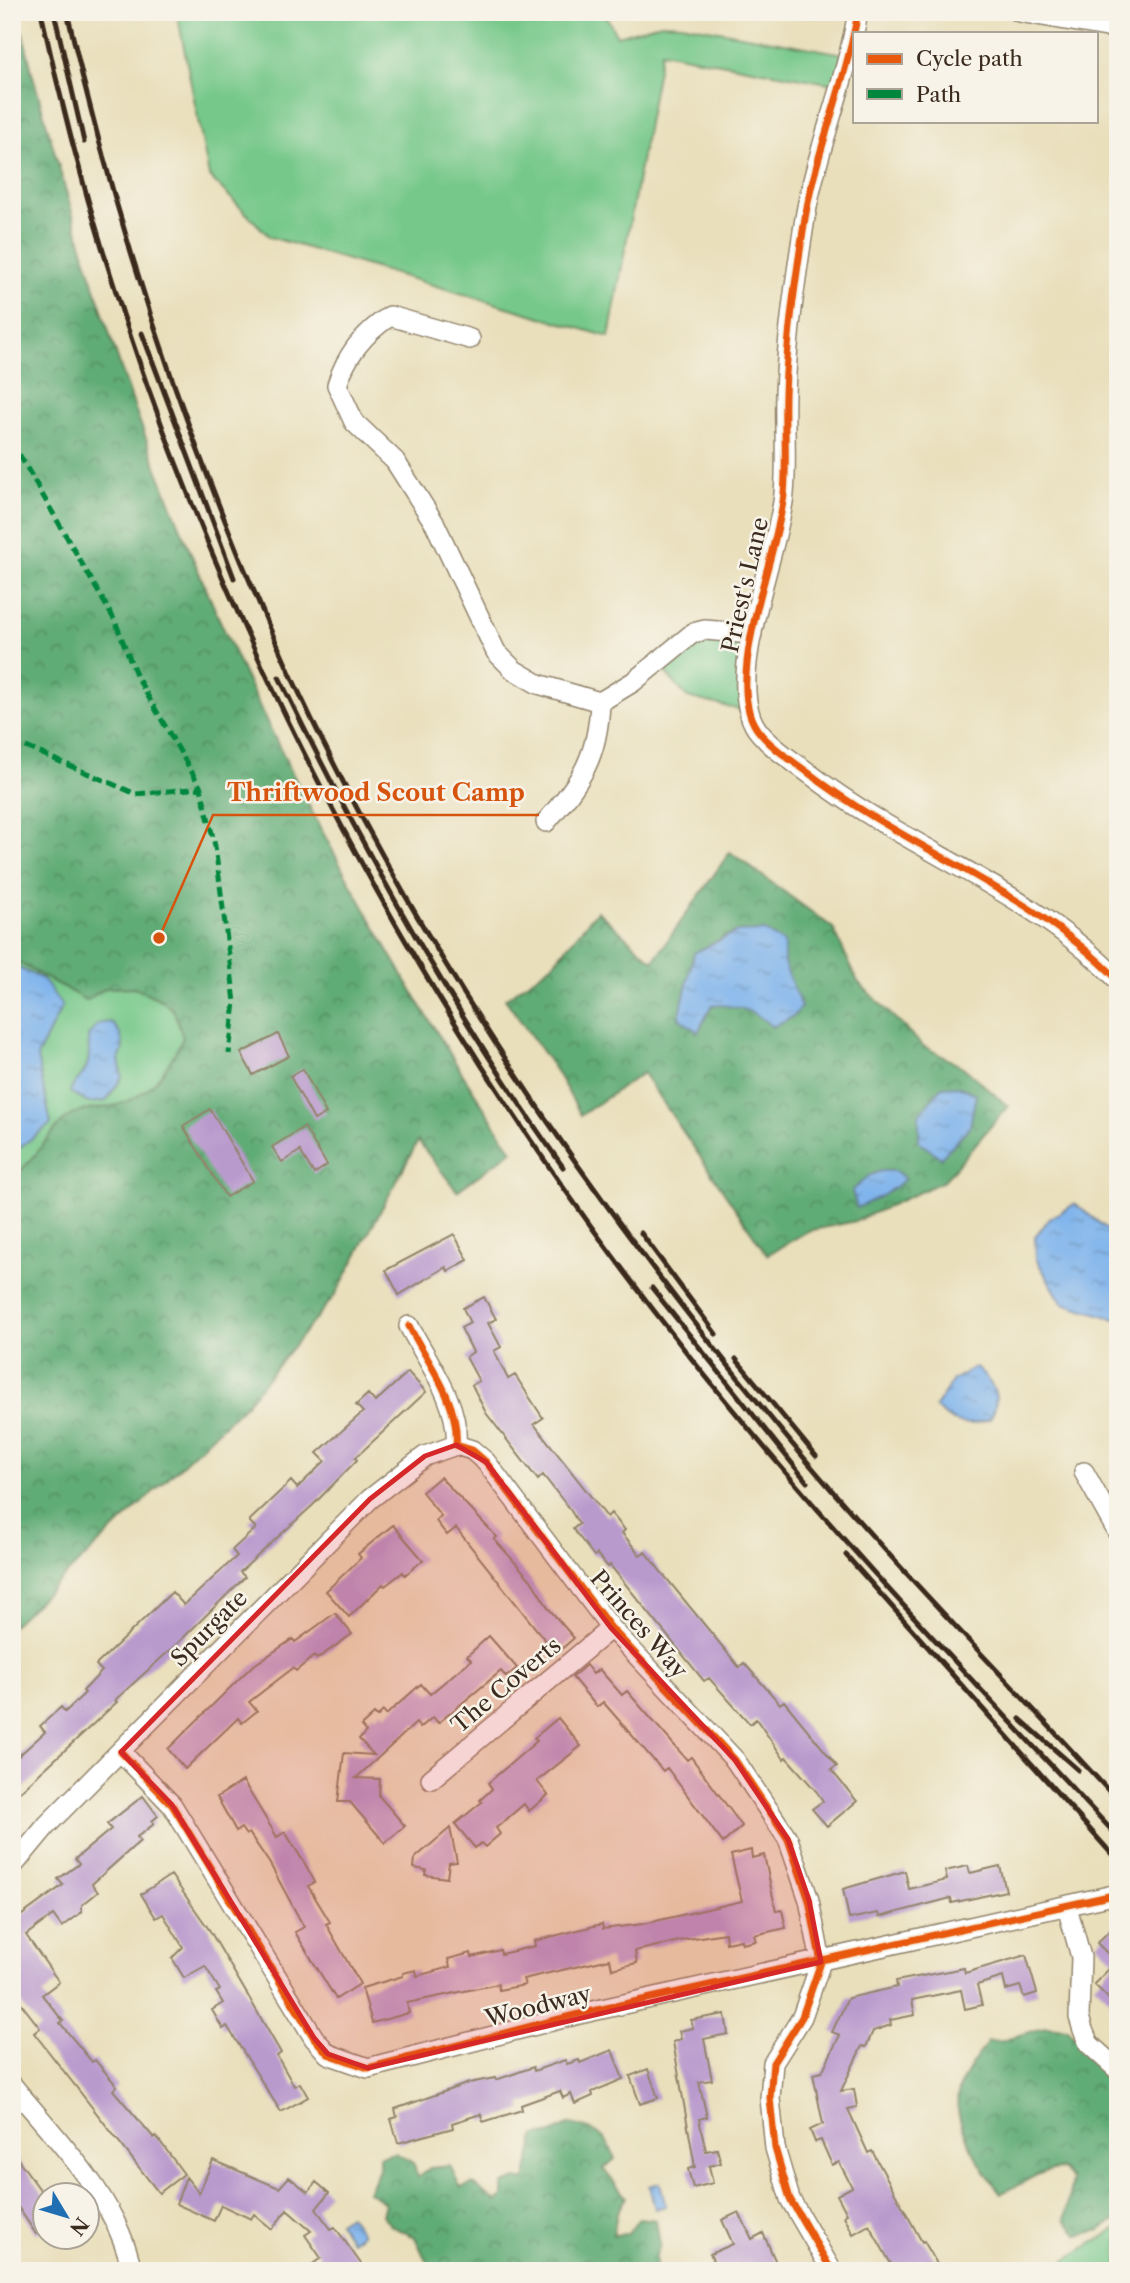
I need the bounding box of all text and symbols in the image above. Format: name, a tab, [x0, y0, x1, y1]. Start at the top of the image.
legend	[853, 32, 1098, 122]
text: Cycle path	[916, 46, 1023, 71]
text: Path	[916, 82, 961, 107]
street label: Priest's Lane	[716, 515, 774, 655]
callout: Thriftwood Scout Camp	[213, 770, 539, 815]
text: Thriftwood Scout Camp	[227, 778, 525, 807]
street label: Princes Way	[584, 1564, 694, 1684]
street label: Spurgate	[165, 1584, 253, 1672]
street label: The Coverts	[446, 1631, 566, 1739]
street label: Woodway	[481, 1979, 594, 2033]
north arrow	[32, 2182, 102, 2252]
text: N	[65, 2213, 93, 2240]

